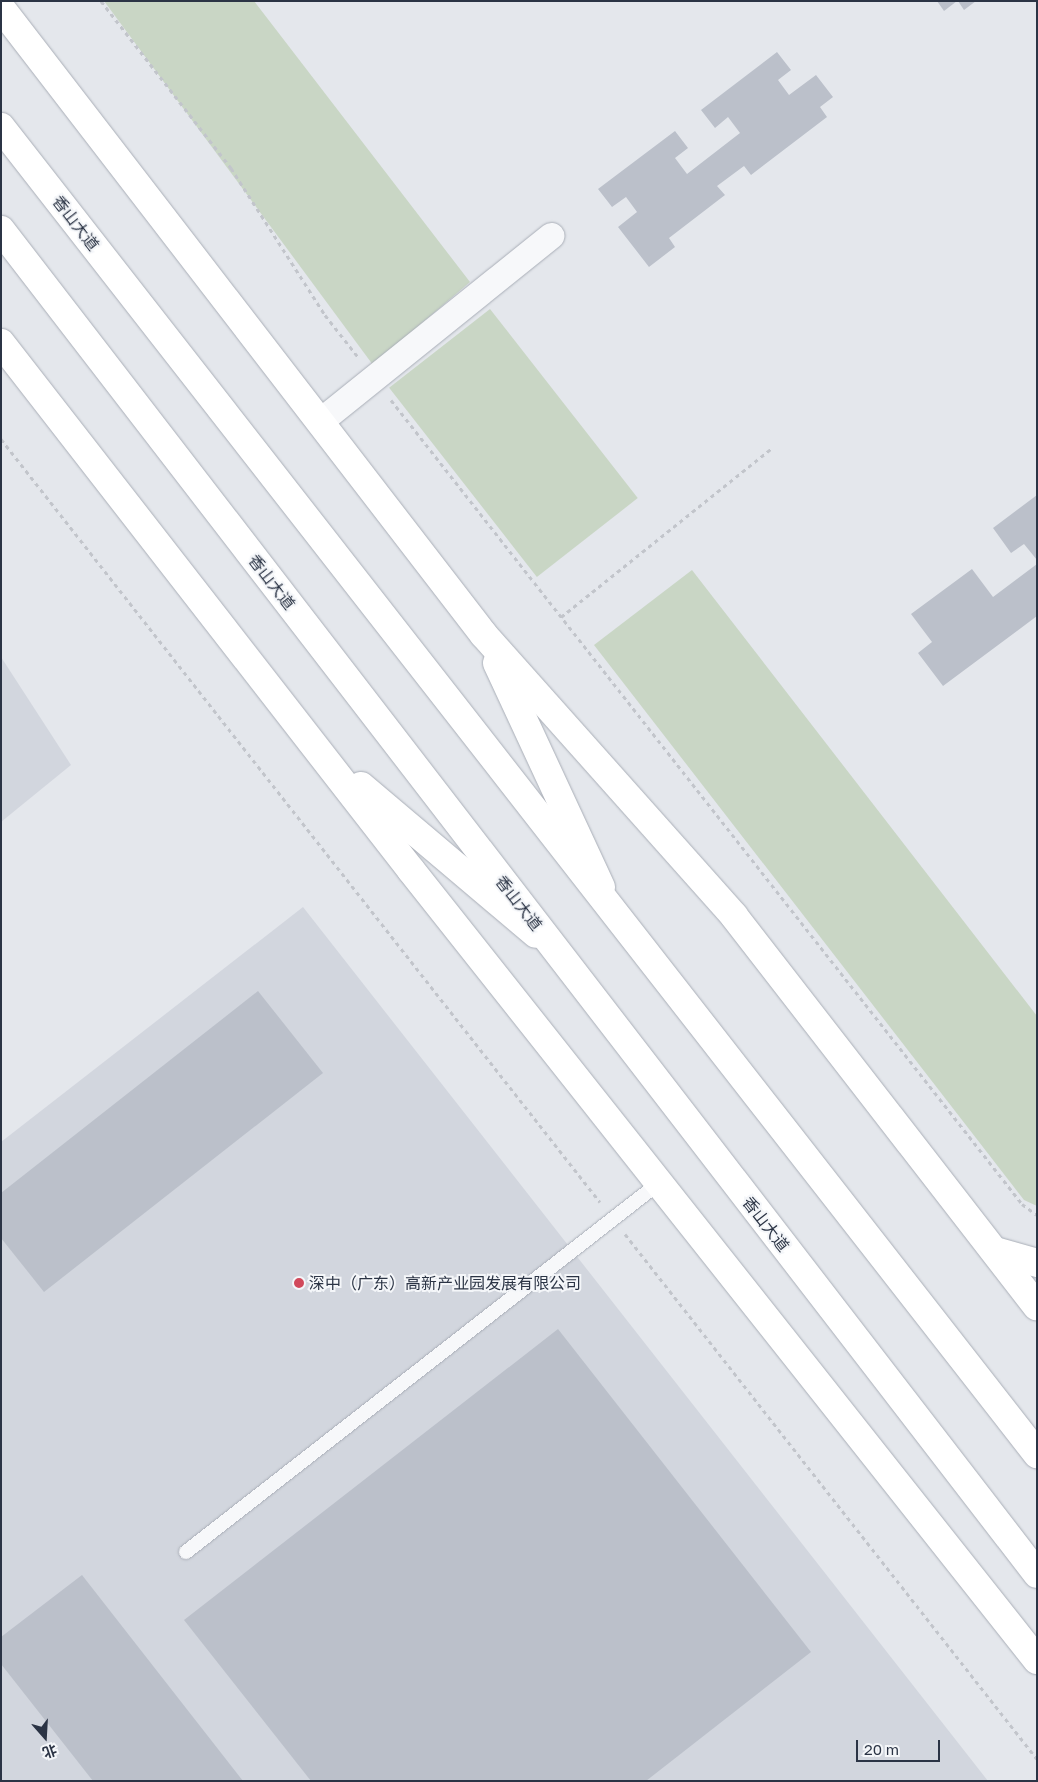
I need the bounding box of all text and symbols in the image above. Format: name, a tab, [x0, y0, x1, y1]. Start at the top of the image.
street label: 香山大道	[49, 192, 103, 254]
street label: 香山大道	[245, 551, 299, 613]
street label: 香山大道	[492, 872, 546, 934]
street label: 香山大道	[739, 1193, 793, 1255]
place label: 深中（广东）高新产业园发展有限公司	[309, 1273, 581, 1293]
marker: 深中（广东）高新产业园发展有限公司	[293, 1277, 305, 1289]
north arrow	[20, 1712, 70, 1762]
scale bar	[858, 1730, 942, 1762]
text: 20 m	[864, 1740, 899, 1758]
text: 北	[41, 1741, 59, 1762]

